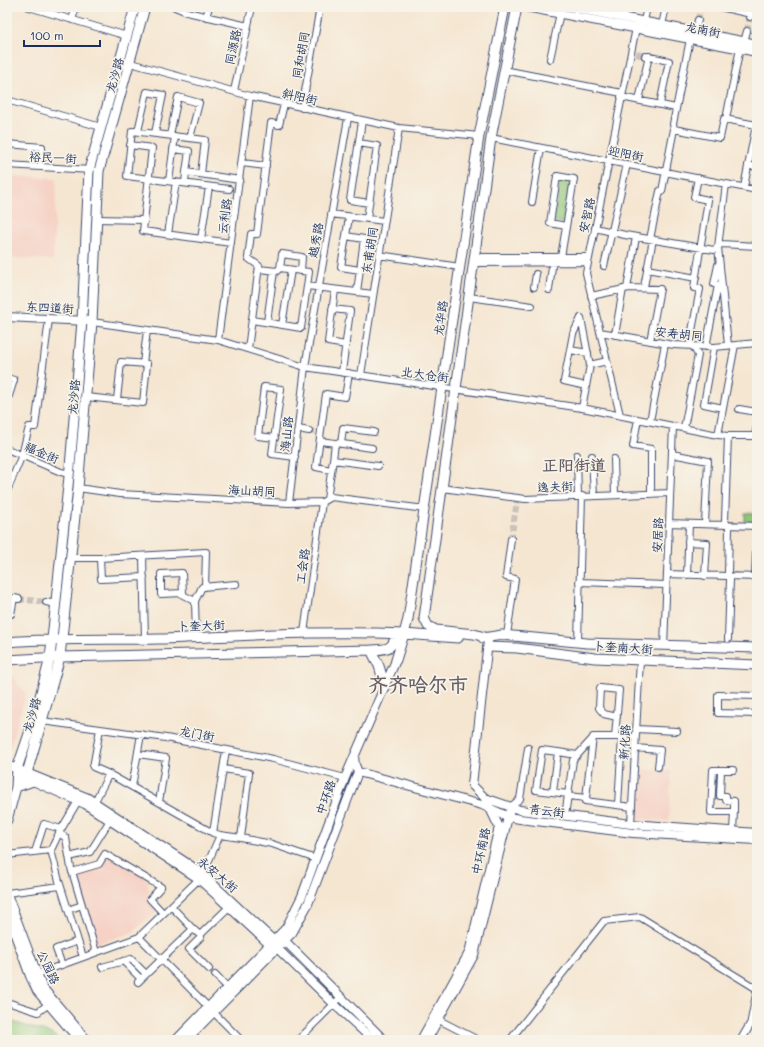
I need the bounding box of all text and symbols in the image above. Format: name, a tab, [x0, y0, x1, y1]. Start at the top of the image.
street label: 龙南街	[684, 18, 722, 40]
scale bar	[24, 22, 100, 48]
text: 100 m	[30, 27, 64, 43]
street label: 同源路	[220, 28, 244, 66]
street label: 同和胡同	[288, 30, 312, 80]
street label: 龙沙路	[101, 55, 127, 95]
street label: 斜阳街	[281, 84, 319, 108]
street label: 迎阳街	[607, 142, 645, 164]
street label: 裕民一街	[29, 148, 77, 166]
street label: 安智路	[574, 196, 598, 234]
street label: 云利路	[214, 197, 234, 235]
street label: 越秀路	[304, 221, 326, 259]
street label: 东甫胡同	[357, 225, 381, 275]
street label: 东四道街	[26, 298, 74, 316]
street label: 龙华路	[430, 299, 450, 337]
street label: 安寿胡同	[654, 323, 704, 343]
street label: 北大仓街	[400, 363, 450, 385]
street label: 龙沙路	[63, 378, 83, 416]
street label: 海山路	[276, 415, 296, 453]
street label: 福金街	[22, 438, 62, 466]
district label: 正阳街道	[542, 454, 606, 475]
street label: 逸夫街	[537, 477, 573, 495]
street label: 海山胡同	[228, 481, 276, 499]
street label: 安居路	[648, 517, 666, 553]
street label: 工会路	[292, 547, 312, 585]
street label: 卜奎大街	[177, 616, 225, 634]
street label: 卜奎南大街	[593, 637, 653, 657]
district label: 齐齐哈尔市	[368, 671, 468, 697]
street label: 龙沙路	[18, 695, 44, 735]
street label: 龙门街	[178, 722, 216, 744]
street label: 新化路	[615, 724, 633, 760]
street label: 中环路	[312, 777, 338, 817]
street label: 青云街	[528, 800, 566, 820]
street label: 中环南路	[467, 826, 493, 876]
street label: 永安大街	[194, 852, 242, 896]
street label: 公园路	[34, 947, 64, 987]

